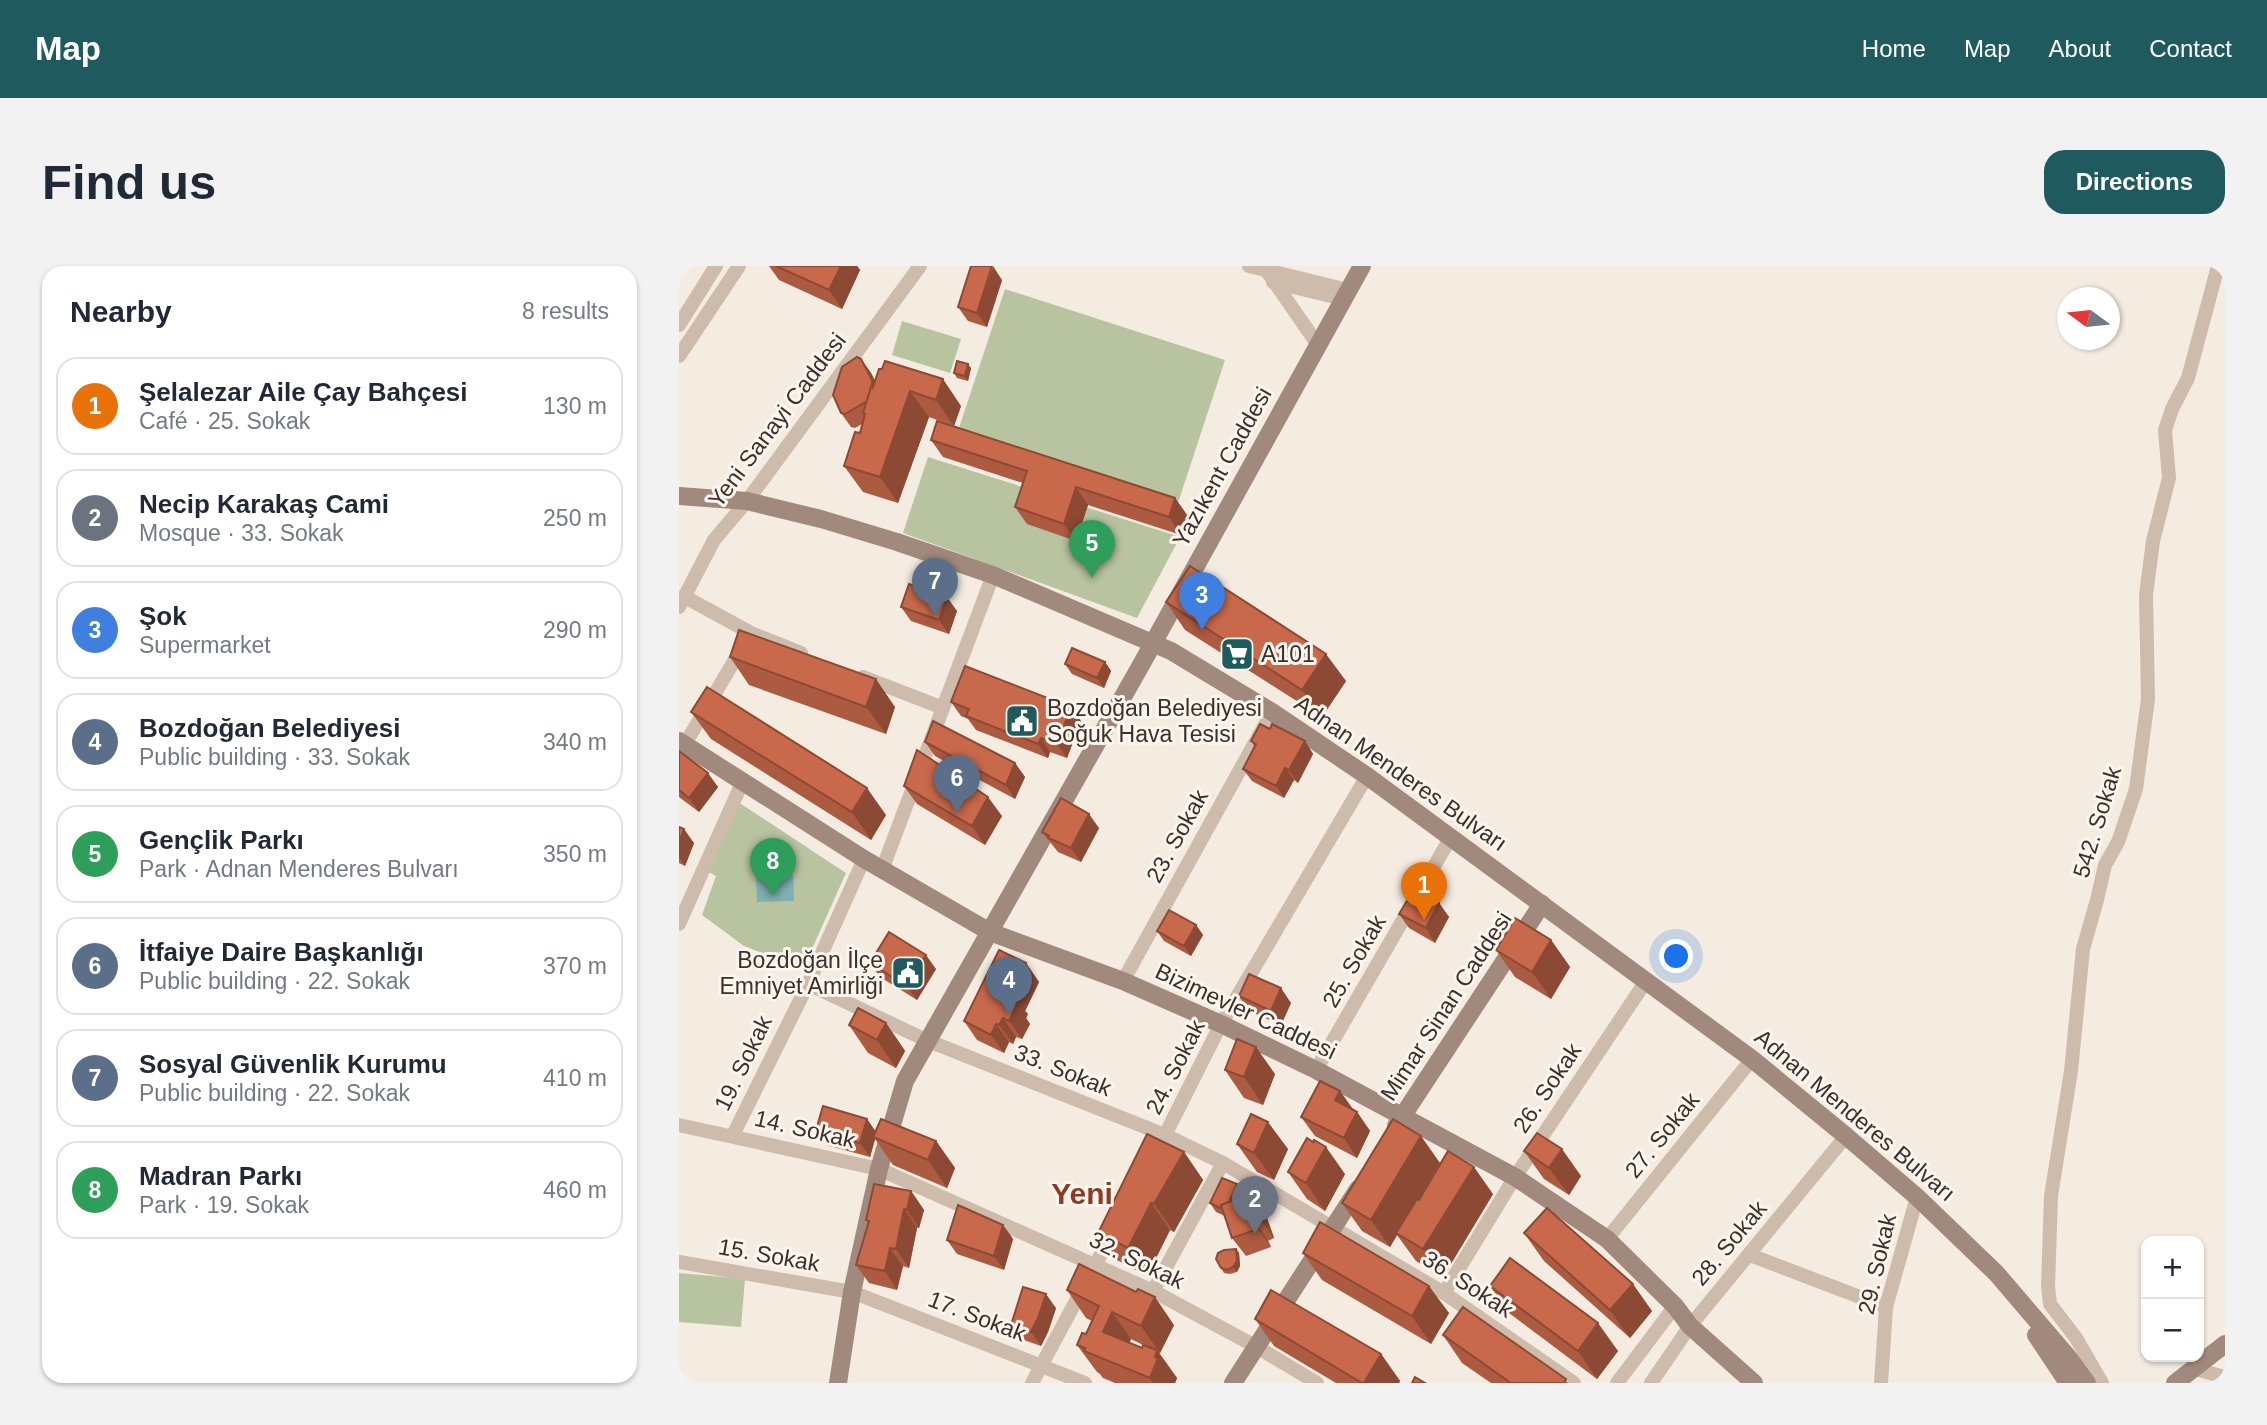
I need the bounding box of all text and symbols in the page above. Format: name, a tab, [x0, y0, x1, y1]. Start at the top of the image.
text: Map	[35, 30, 101, 67]
text: Home	[1862, 35, 1926, 62]
text: Map	[1964, 35, 2011, 62]
text: About	[2049, 35, 2111, 62]
text: Contact	[2149, 35, 2232, 62]
button: Directions	[2044, 150, 2225, 214]
text: Find us	[42, 155, 216, 209]
north arrow	[2057, 287, 2120, 350]
text: Nearby	[70, 295, 172, 328]
text: 8 results	[522, 298, 609, 324]
street label: Yeni Sanayi Caddesi	[703, 328, 851, 512]
text: Şelalezar Aile Çay Bahçesi	[139, 377, 468, 407]
street label: Yazıkent Caddesi	[1167, 383, 1277, 551]
text: 1	[89, 393, 101, 419]
text: 130 m	[543, 393, 607, 419]
text: Café · 25. Sokak	[139, 408, 310, 434]
text: Necip Karakaş Cami	[139, 489, 389, 519]
text: 2	[89, 505, 101, 531]
text: 250 m	[543, 505, 607, 531]
text: Mosque · 33. Sokak	[139, 520, 344, 546]
pin: 5	[1069, 520, 1115, 578]
pin: 7	[912, 558, 958, 616]
pin: 3	[1179, 572, 1225, 630]
text: Şok	[139, 601, 187, 631]
text: 3	[89, 617, 101, 643]
text: 290 m	[543, 617, 607, 643]
text: Supermarket	[139, 632, 271, 658]
supermarket icon: A101	[1218, 635, 1256, 673]
place label: A101	[1261, 641, 1315, 667]
street label: Adnan Menderes Bulvarı	[1290, 690, 1512, 856]
place label: Bozdoğan Belediyesi Soğuk Hava Tesisi	[1047, 695, 1262, 747]
public building icon: Bozdoğan Belediyesi Soğuk Hava Tesisi	[1003, 702, 1041, 740]
text: Bozdoğan Belediyesi	[139, 713, 401, 743]
text: 4	[89, 729, 101, 755]
text: 340 m	[543, 729, 607, 755]
text: Public building · 33. Sokak	[139, 744, 410, 770]
pin: 6	[934, 755, 980, 813]
street label: 542. Sokak	[2068, 763, 2126, 881]
street label: 23. Sokak	[1141, 785, 1213, 887]
text: Gençlik Parkı	[139, 825, 304, 855]
pin: 8	[750, 838, 796, 896]
text: 5	[89, 841, 101, 867]
text: 350 m	[543, 841, 607, 867]
text: Park · Adnan Menderes Bulvarı	[139, 856, 459, 882]
pin: 1	[1401, 862, 1447, 920]
street label: Mimar Sinan Caddesi	[1375, 907, 1517, 1105]
street label: 25. Sokak	[1317, 910, 1391, 1012]
text: İtfaiye Daire Başkanlığı	[139, 937, 424, 967]
your location	[1659, 939, 1693, 973]
place label: Bozdoğan İlçe Emniyet Amirliği	[719, 947, 883, 999]
text: 6	[89, 953, 101, 979]
text: 370 m	[543, 953, 607, 979]
public building icon: Bozdoğan İlçe Emniyet Amirliği	[889, 954, 927, 992]
pin: 4	[986, 957, 1032, 1015]
street label: Bizimevler Caddesi	[1151, 958, 1341, 1064]
text: Public building · 22. Sokak	[139, 968, 410, 994]
street label: 19. Sokak	[709, 1011, 777, 1115]
street label: 24. Sokak	[1140, 1015, 1210, 1118]
street label: Adnan Menderes Bulvarı	[1750, 1024, 1960, 1206]
street label: 26. Sokak	[1508, 1038, 1587, 1138]
street label: 33. Sokak	[1011, 1039, 1116, 1101]
text: Sosyal Güvenlik Kurumu	[139, 1049, 447, 1079]
text: 7	[89, 1065, 101, 1091]
text: 410 m	[543, 1065, 607, 1091]
text: Public building · 22. Sokak	[139, 1080, 410, 1106]
street label: 27. Sokak	[1620, 1087, 1705, 1183]
street label: 14. Sokak	[752, 1105, 858, 1153]
text: Madran Parkı	[139, 1161, 302, 1191]
pin: 2	[1232, 1176, 1278, 1234]
text: 8	[89, 1177, 101, 1203]
text: 460 m	[543, 1177, 607, 1203]
district label: Yeni	[1051, 1177, 1113, 1210]
text: Park · 19. Sokak	[139, 1192, 309, 1218]
street label: 28. Sokak	[1686, 1195, 1772, 1291]
street label: 29. Sokak	[1853, 1211, 1901, 1317]
street label: 32. Sokak	[1085, 1226, 1189, 1294]
street label: 15. Sokak	[716, 1233, 822, 1277]
map controls	[2141, 1236, 2204, 1362]
button: +	[2141, 1236, 2204, 1299]
street label: 36. Sokak	[1418, 1245, 1518, 1323]
street label: 17. Sokak	[925, 1286, 1030, 1347]
button: −	[2141, 1299, 2204, 1362]

